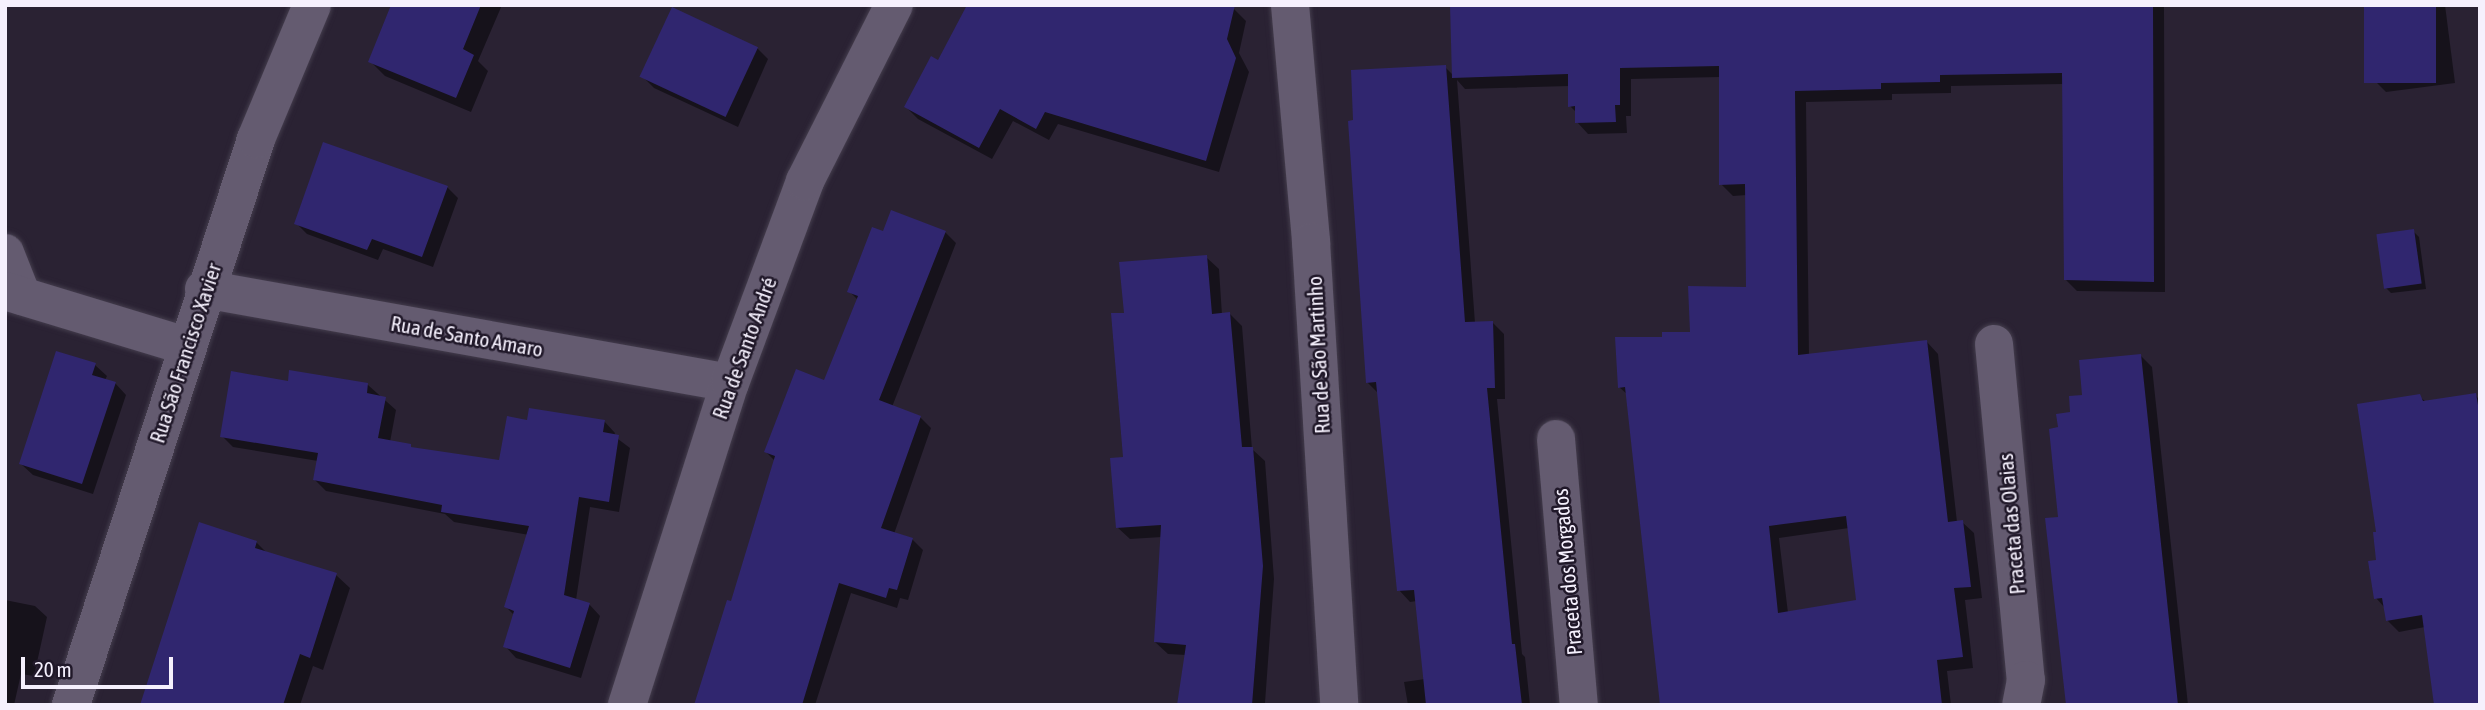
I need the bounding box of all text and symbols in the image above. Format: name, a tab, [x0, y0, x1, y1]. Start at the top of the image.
street label: Rua São Francisco Xavier	[144, 260, 226, 446]
street label: Rua de Santo André	[707, 274, 781, 422]
street label: Rua de São Martinho	[1301, 275, 1335, 435]
street label: Rua de Santo Amaro	[389, 310, 545, 362]
street label: Praceta das Olaias	[1992, 452, 2030, 596]
street label: Praceta dos Morgados	[1547, 488, 1587, 656]
scale bar	[24, 644, 177, 688]
text: 20 m	[34, 657, 72, 681]

